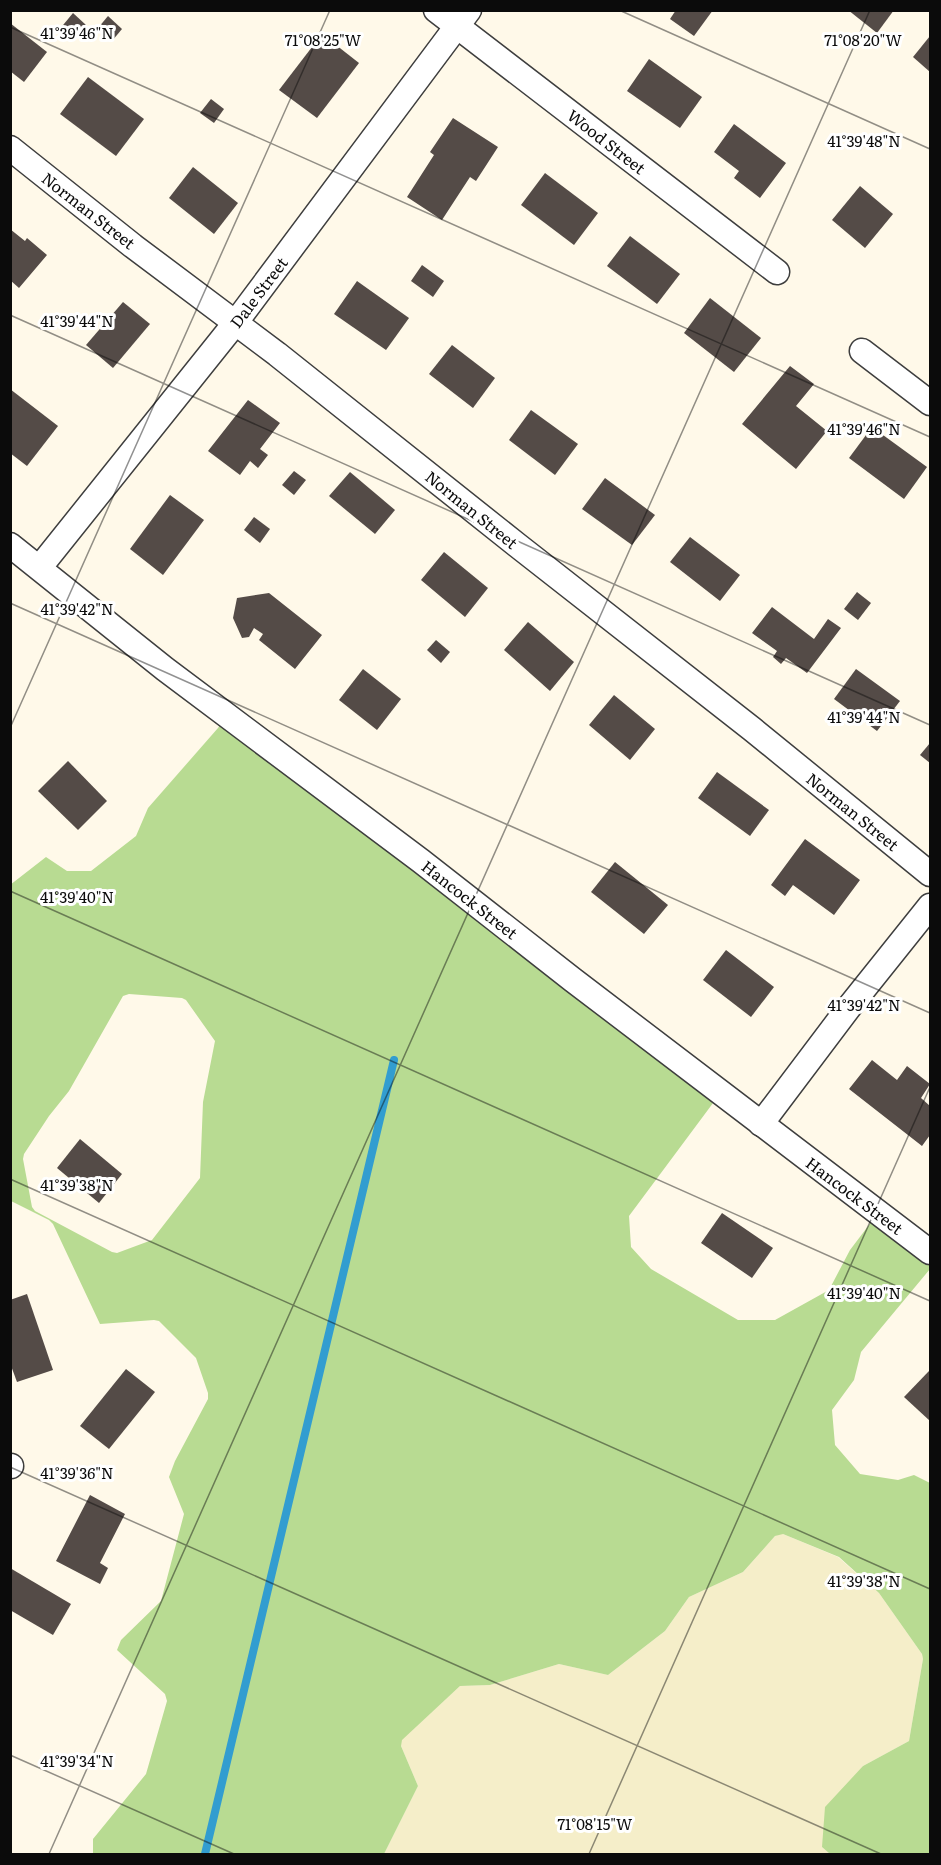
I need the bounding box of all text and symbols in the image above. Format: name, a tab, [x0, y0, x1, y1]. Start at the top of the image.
text: 41°39'46"N	[40, 21, 114, 44]
text: 71°08'25"W	[285, 28, 362, 51]
text: 71°08'20"W	[824, 28, 902, 51]
street label: Wood Street	[563, 103, 652, 180]
text: 41°39'48"N	[827, 129, 901, 152]
street label: Norman Street	[37, 166, 141, 255]
street label: Dale Street	[223, 251, 293, 333]
text: 41°39'44"N	[40, 309, 114, 332]
text: 41°39'46"N	[827, 417, 901, 440]
street label: Norman Street	[421, 464, 524, 554]
text: 41°39'42"N	[41, 597, 114, 620]
text: 41°39'44"N	[827, 705, 901, 728]
street label: Norman Street	[802, 766, 905, 856]
street label: Hancock Street	[417, 854, 524, 945]
text: 41°39'40"N	[40, 885, 114, 908]
text: 41°39'42"N	[828, 993, 901, 1016]
street label: Hancock Street	[801, 1150, 909, 1240]
text: 41°39'38"N	[40, 1173, 114, 1196]
text: 41°39'40"N	[827, 1281, 901, 1304]
text: 41°39'36"N	[40, 1461, 114, 1484]
text: 41°39'38"N	[827, 1569, 901, 1592]
text: 41°39'34"N	[40, 1749, 114, 1772]
text: 71°08'15"W	[557, 1812, 633, 1835]

